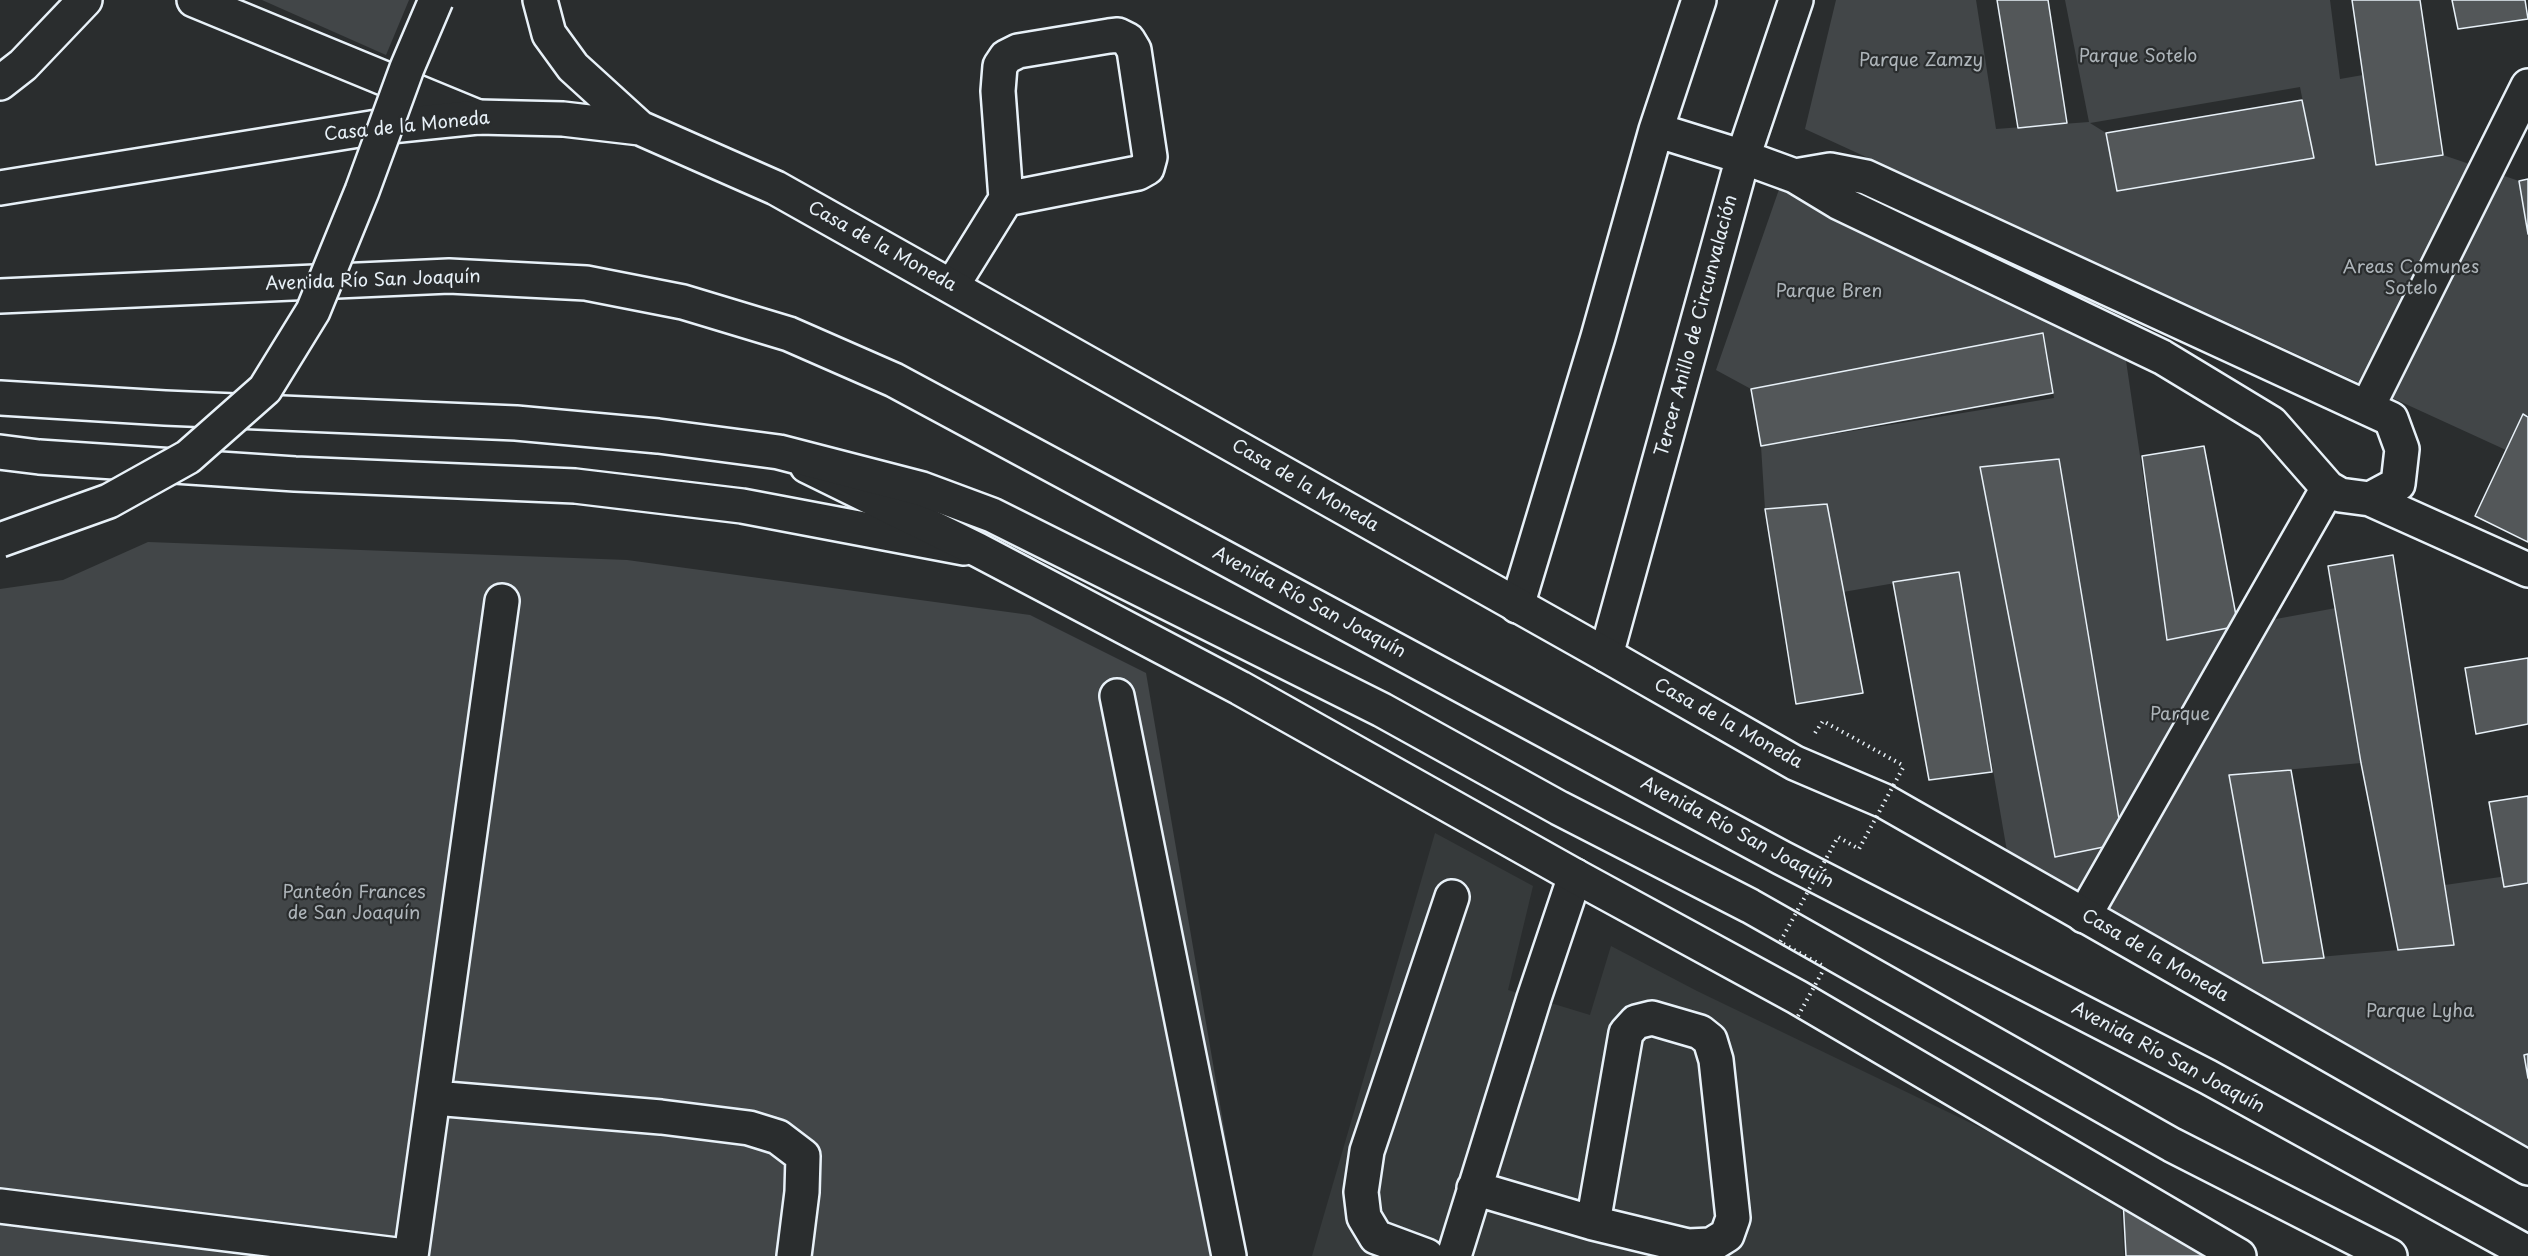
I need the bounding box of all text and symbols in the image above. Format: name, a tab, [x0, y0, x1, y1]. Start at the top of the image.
park label: Parque Sotelo	[2079, 46, 2197, 68]
park label: Parque Zamzy	[1859, 50, 1983, 72]
street label: Casa de la Moneda	[323, 108, 491, 146]
street label: Tercer Anillo de Circunvalación	[1652, 193, 1742, 459]
street label: Casa de la Moneda	[804, 197, 960, 297]
park label: Areas Comunes Sotelo	[2343, 257, 2479, 300]
street label: Avenida Río San Joaquín	[265, 266, 481, 296]
park label: Parque Bren	[1776, 281, 1882, 303]
street label: Casa de la Moneda	[1228, 435, 1382, 537]
street label: Avenida Río San Joaquín	[1209, 543, 1409, 663]
street label: Casa de la Moneda	[1650, 674, 1806, 774]
park label: Parque	[2150, 704, 2210, 726]
street label: Avenida Río San Joaquín	[1637, 773, 1837, 893]
park label: Panteón Frances de San Joaquín	[282, 882, 426, 924]
street label: Casa de la Moneda	[2078, 905, 2232, 1007]
street label: Avenida Río San Joaquín	[2068, 998, 2268, 1118]
park label: Parque Lyha	[2366, 1001, 2474, 1023]

